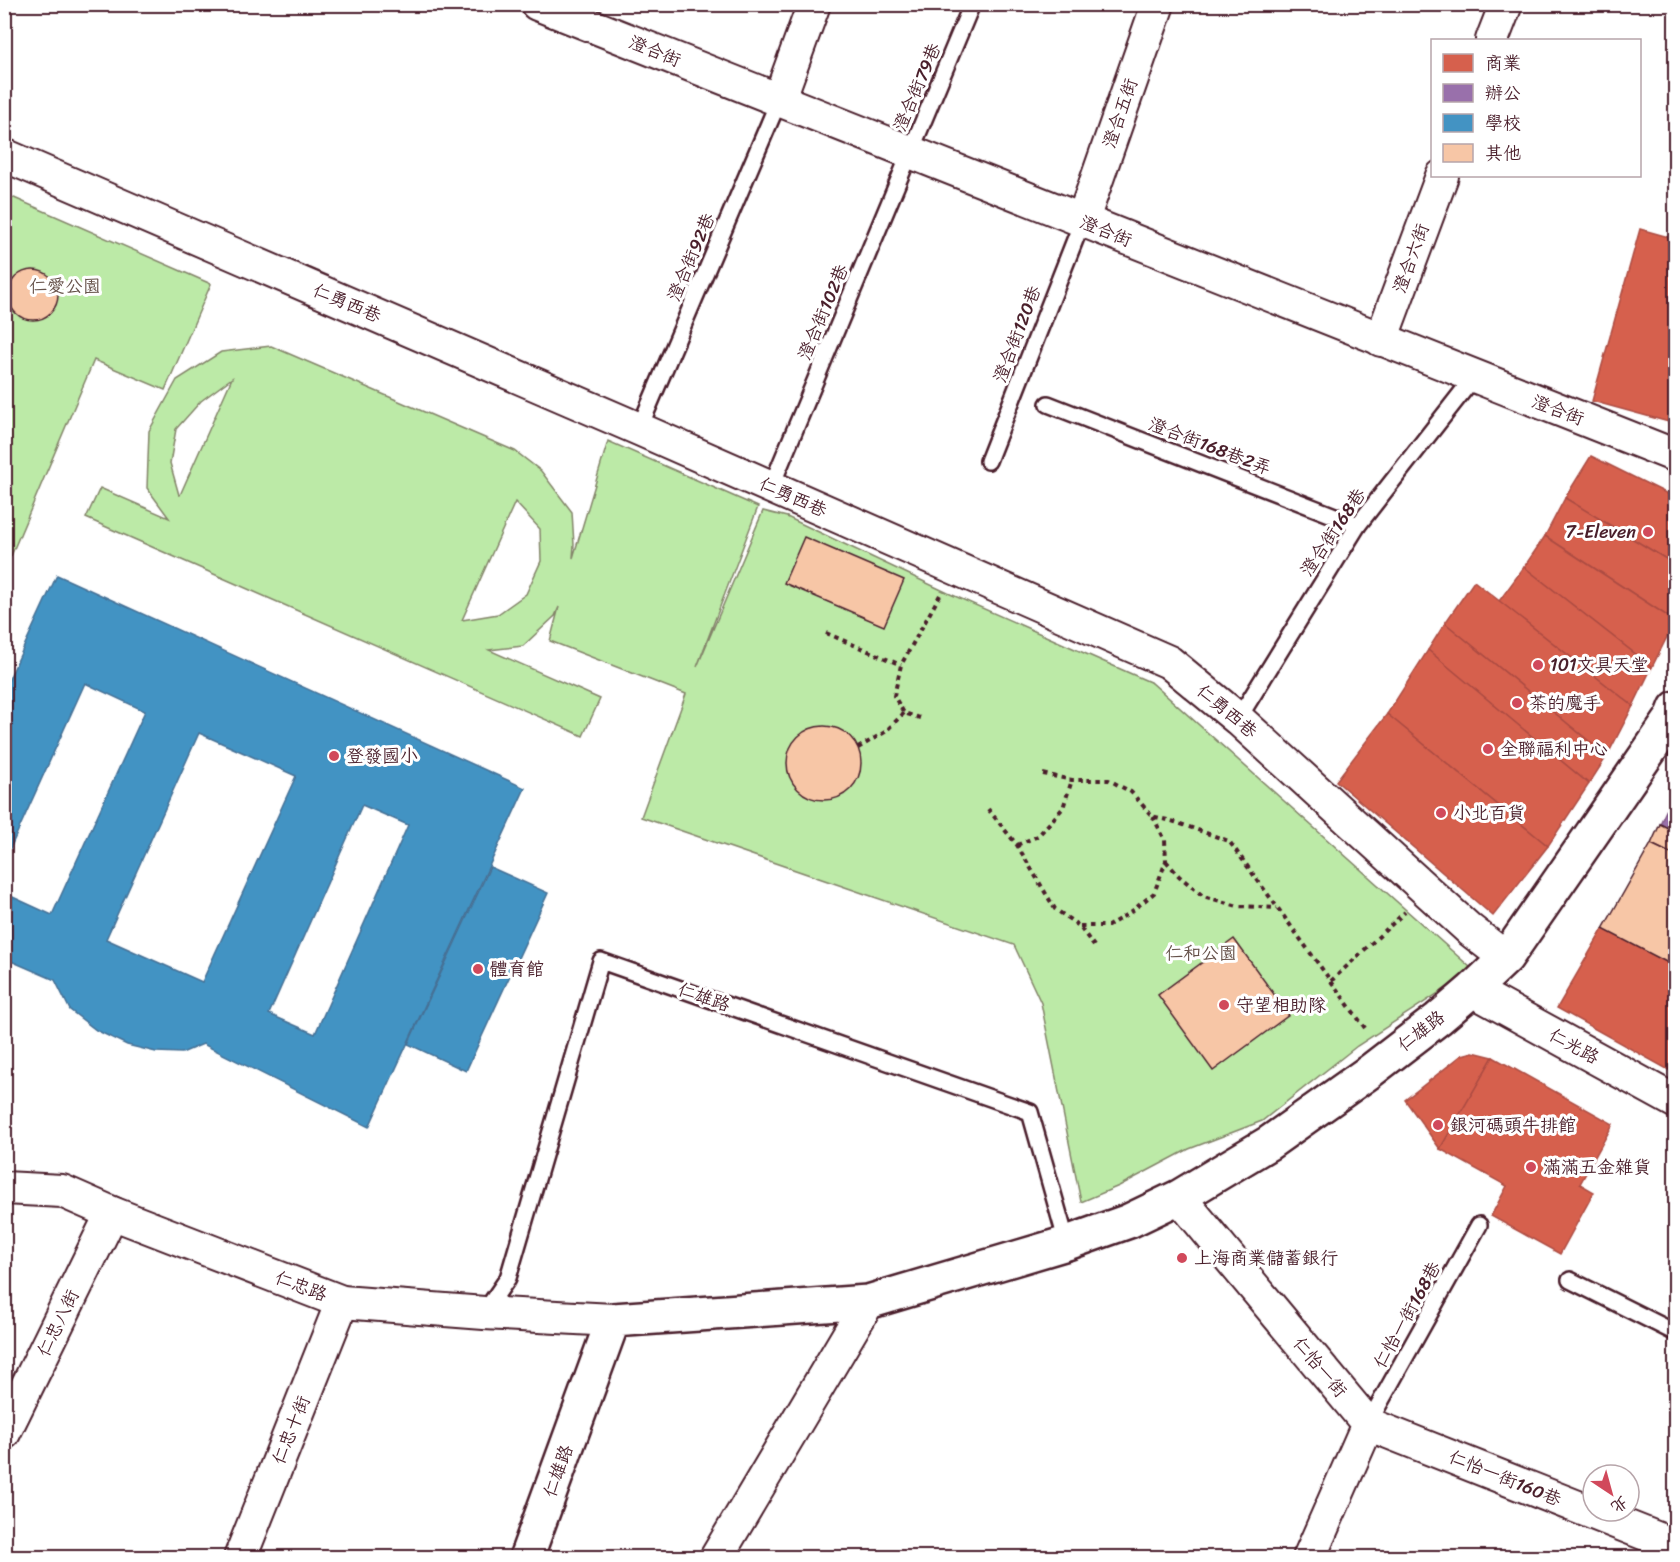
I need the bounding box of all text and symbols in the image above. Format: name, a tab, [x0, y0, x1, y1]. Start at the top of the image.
street label: 澄合街	[624, 26, 686, 76]
street label: 澄合街79巷	[884, 38, 950, 136]
legend	[1431, 39, 1641, 177]
text: 商業	[1485, 47, 1521, 79]
street label: 澄合五街	[1093, 74, 1147, 152]
text: 辦公	[1485, 77, 1521, 109]
text: 學校	[1485, 107, 1521, 139]
text: 其他	[1485, 137, 1521, 169]
street label: 澄合街	[1075, 206, 1137, 256]
street label: 澄合街92巷	[658, 208, 724, 306]
street label: 澄合六街	[1384, 219, 1438, 297]
street label: 澄合街102巷	[788, 259, 858, 365]
park label: 仁愛公園	[29, 270, 101, 302]
street label: 仁勇西巷	[308, 274, 386, 332]
street label: 澄合街120巷	[984, 281, 1050, 387]
street label: 澄合街	[1527, 385, 1589, 435]
street label: 澄合街168巷2弄	[1144, 408, 1276, 484]
street label: 仁勇西巷	[754, 468, 832, 526]
street label: 澄合街168巷	[1292, 481, 1374, 583]
place label: 7-Eleven	[1566, 516, 1636, 548]
marker: 7-Eleven	[1641, 525, 1655, 539]
place label: 101文具天堂	[1550, 649, 1649, 681]
marker: 101文具天堂	[1531, 658, 1545, 672]
street label: 仁勇西巷	[1189, 676, 1265, 746]
place label: 茶的魔手	[1529, 687, 1601, 719]
marker: 茶的魔手	[1510, 696, 1524, 710]
place label: 全聯福利中心	[1500, 733, 1608, 765]
place label: 登發國小	[346, 740, 418, 772]
marker: 全聯福利中心	[1481, 742, 1495, 756]
marker: 登發國小	[327, 749, 341, 763]
place label: 小北百貨	[1453, 797, 1525, 829]
marker: 小北百貨	[1434, 806, 1448, 820]
park label: 仁和公園	[1165, 937, 1237, 969]
place label: 體育館	[490, 953, 544, 985]
marker: 體育館	[471, 962, 485, 976]
street label: 仁雄路	[673, 973, 735, 1021]
place label: 守望相助隊	[1236, 989, 1326, 1021]
marker: 守望相助隊	[1217, 998, 1231, 1012]
street label: 仁雄路	[1390, 1002, 1452, 1060]
street label: 仁光路	[1543, 1019, 1605, 1073]
place label: 銀河碼頭牛排館	[1450, 1109, 1576, 1141]
marker: 銀河碼頭牛排館	[1431, 1118, 1445, 1132]
place label: 滿滿五金雜貨	[1543, 1151, 1651, 1183]
marker: 滿滿五金雜貨	[1524, 1160, 1538, 1174]
place label: 上海商業儲蓄銀行	[1194, 1242, 1338, 1274]
marker: 上海商業儲蓄銀行	[1175, 1251, 1189, 1265]
street label: 仁怡一街168巷	[1364, 1255, 1450, 1375]
street label: 仁忠路	[270, 1261, 332, 1311]
street label: 仁忠八街	[28, 1284, 88, 1362]
street label: 仁怡一街	[1285, 1329, 1355, 1405]
street label: 仁忠十街	[263, 1391, 319, 1469]
street label: 仁雄路	[534, 1440, 582, 1502]
street label: 仁怡一街160巷	[1444, 1441, 1566, 1515]
north arrow	[1581, 1463, 1641, 1523]
text: 北	[1605, 1488, 1635, 1521]

